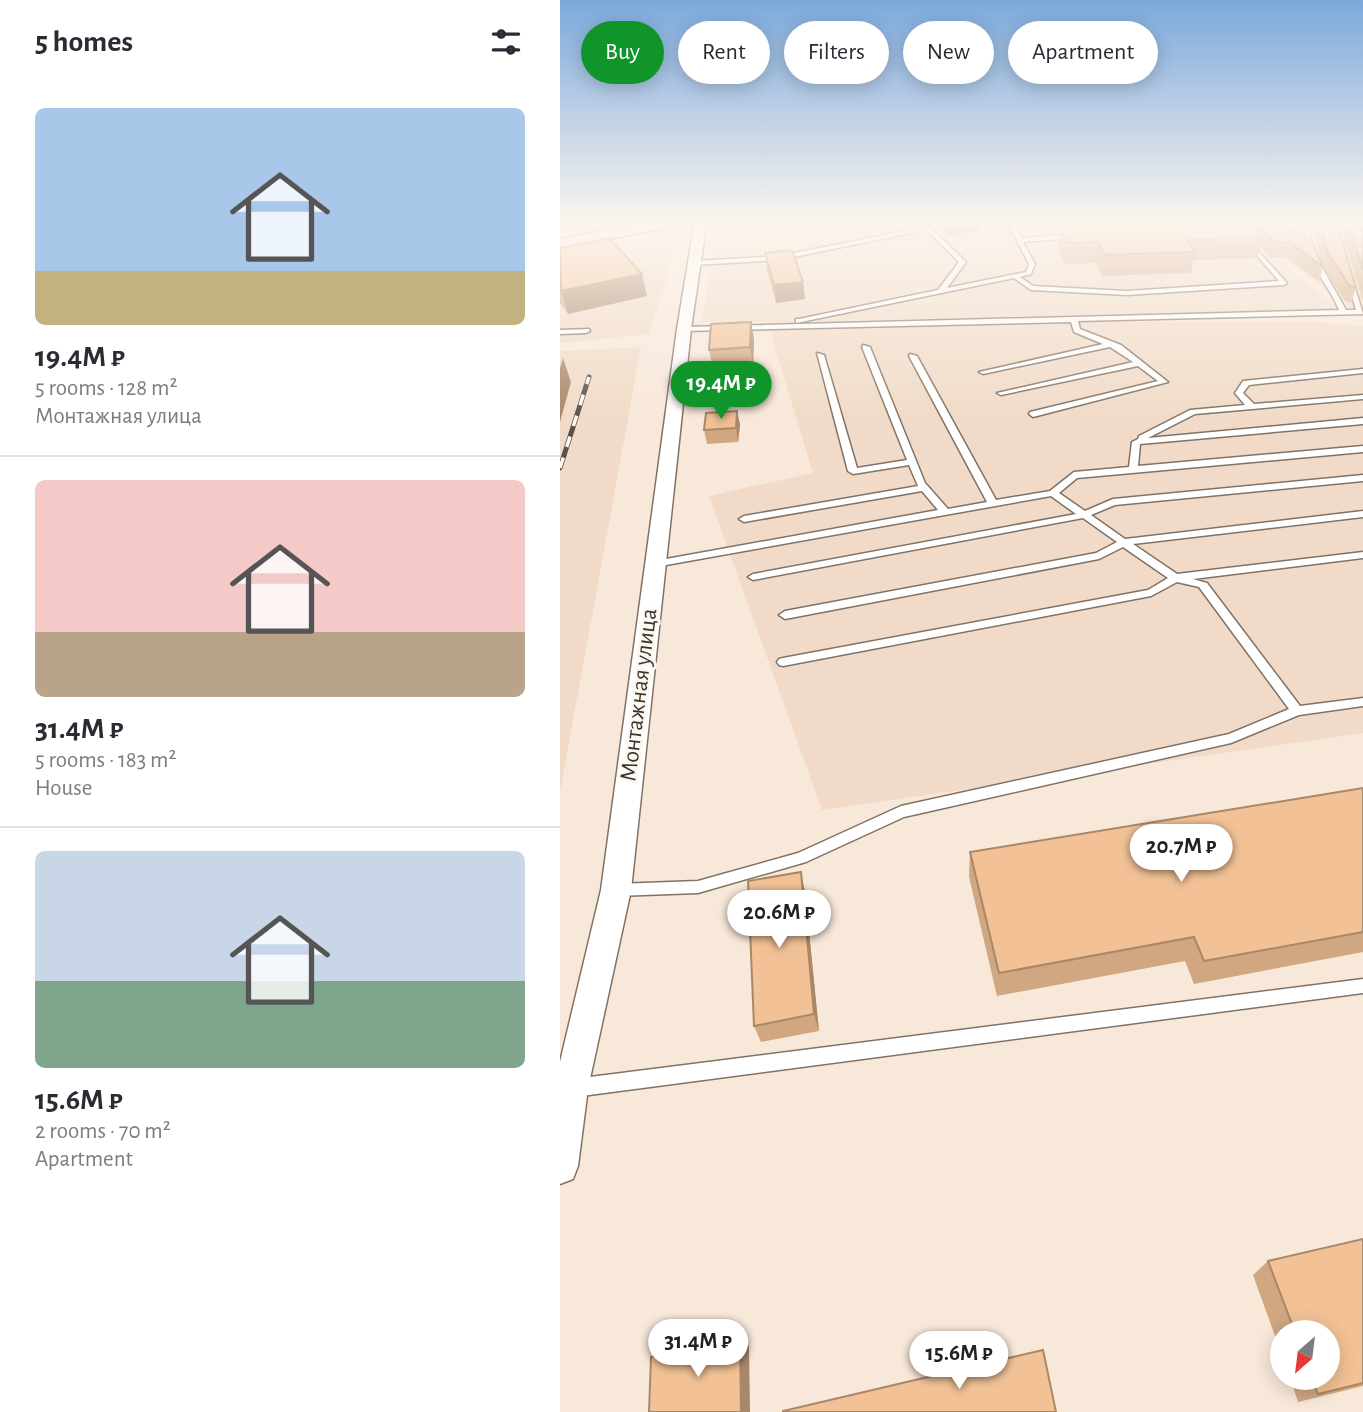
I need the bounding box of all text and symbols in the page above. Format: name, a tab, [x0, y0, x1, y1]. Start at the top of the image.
chip: Buy	[581, 21, 664, 84]
chip: Rent	[678, 21, 770, 84]
chip: Filters	[784, 21, 889, 84]
chip: New	[903, 21, 994, 84]
chip: Apartment	[1008, 21, 1158, 84]
icon: filters	[487, 23, 525, 61]
text: 5 homes	[35, 27, 133, 57]
icon: home	[217, 154, 343, 280]
text: 19.4M ₽	[35, 342, 125, 372]
pin: 19.4M ₽	[656, 362, 786, 421]
text: 19.4M ₽	[687, 372, 755, 395]
text: 5 rooms · 128 m²	[35, 377, 177, 400]
text: Монтажная улица	[35, 405, 202, 428]
icon: home	[217, 526, 343, 652]
street label: Монтажная улица	[616, 607, 662, 783]
text: 31.4M ₽	[35, 714, 123, 744]
text: 5 rooms · 183 m²	[35, 749, 176, 772]
text: House	[35, 777, 92, 800]
pin: 20.7M ₽	[1116, 824, 1246, 884]
text: 20.7M ₽	[1146, 835, 1216, 858]
pin: 20.6M ₽	[714, 890, 844, 950]
icon: home	[217, 897, 343, 1023]
text: 20.6M ₽	[743, 901, 815, 924]
text: 15.6M ₽	[35, 1085, 123, 1115]
text: 2 rooms · 70 m²	[35, 1120, 171, 1143]
text: Apartment	[35, 1148, 133, 1171]
pin: 31.4M ₽	[633, 1320, 763, 1379]
north arrow	[1270, 1320, 1340, 1390]
map controls	[1270, 1320, 1340, 1390]
text: 31.4M ₽	[664, 1330, 732, 1353]
pin: 15.6M ₽	[894, 1332, 1024, 1391]
text: 15.6M ₽	[925, 1342, 993, 1365]

